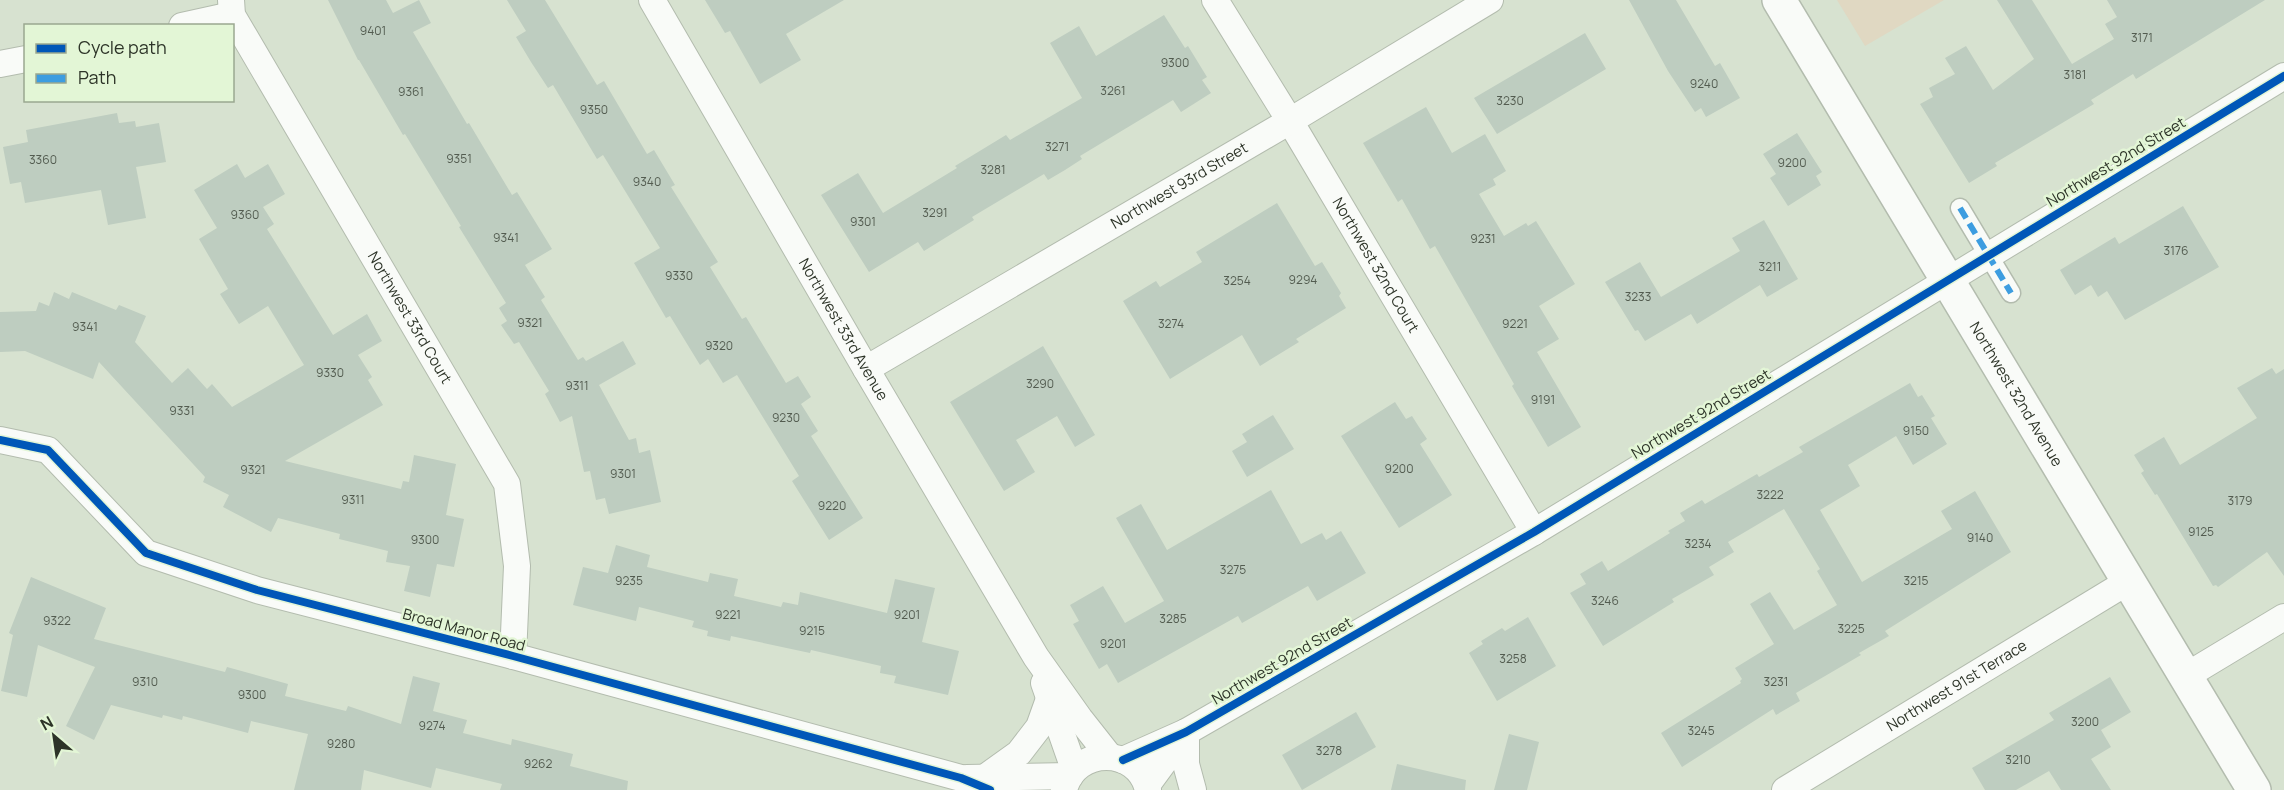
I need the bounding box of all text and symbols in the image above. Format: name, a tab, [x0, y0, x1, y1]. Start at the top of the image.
house number: 9401	[360, 22, 386, 39]
legend	[24, 24, 234, 102]
house number: 3171	[2131, 29, 2153, 46]
text: Cycle path	[78, 35, 167, 59]
house number: 9300	[1161, 54, 1189, 71]
text: Path	[78, 65, 116, 89]
house number: 3181	[2064, 66, 2086, 83]
house number: 9240	[1690, 75, 1718, 92]
house number: 3261	[1100, 82, 1126, 99]
house number: 9361	[398, 83, 424, 100]
house number: 3230	[1496, 92, 1524, 109]
house number: 9350	[580, 101, 608, 118]
street label: Northwest 92nd Street	[2042, 112, 2189, 212]
street label: Northwest 93rd Street	[1107, 137, 1251, 234]
house number: 3271	[1045, 138, 1069, 155]
house number: 9351	[446, 150, 472, 167]
house number: 3360	[29, 151, 57, 168]
house number: 9200	[1778, 154, 1806, 171]
house number: 3281	[980, 161, 1006, 178]
house number: 9340	[633, 173, 661, 190]
street label: Northwest 32nd Court	[1328, 193, 1424, 336]
house number: 3291	[922, 204, 948, 221]
house number: 9360	[231, 206, 259, 223]
house number: 9301	[850, 213, 876, 230]
house number: 9341	[493, 229, 519, 246]
house number: 9231	[1470, 230, 1496, 247]
house number: 3176	[2164, 242, 2188, 259]
street label: Northwest 33rd Court	[363, 247, 457, 388]
street label: Northwest 33rd Avenue	[794, 254, 893, 405]
house number: 3211	[1759, 258, 1781, 275]
house number: 9330	[665, 267, 693, 284]
house number: 9294	[1289, 271, 1317, 288]
house number: 3254	[1223, 272, 1251, 289]
house number: 3233	[1625, 288, 1651, 305]
house number: 9321	[517, 314, 543, 331]
house number: 3274	[1158, 315, 1184, 332]
house number: 9221	[1502, 315, 1528, 332]
house number: 9341	[72, 318, 98, 335]
street label: Northwest 32nd Avenue	[1965, 318, 2068, 470]
house number: 9320	[705, 337, 733, 354]
house number: 9330	[316, 364, 344, 381]
street label: Northwest 92nd Street	[1627, 364, 1774, 464]
house number: 3290	[1026, 375, 1054, 392]
house number: 9311	[565, 377, 589, 394]
house number: 9191	[1531, 391, 1555, 408]
house number: 9331	[169, 402, 195, 419]
house number: 9230	[772, 409, 800, 426]
house number: 9150	[1903, 422, 1929, 439]
house number: 9200	[1385, 460, 1413, 477]
house number: 9321	[240, 461, 266, 478]
house number: 9301	[610, 465, 636, 482]
house number: 3222	[1756, 486, 1784, 503]
house number: 9311	[341, 491, 365, 508]
house number: 3179	[2228, 492, 2252, 509]
house number: 9220	[818, 497, 846, 514]
house number: 9125	[2188, 523, 2214, 540]
house number: 9140	[1967, 529, 1993, 546]
house number: 9300	[411, 531, 439, 548]
house number: 3234	[1684, 535, 1712, 552]
house number: 3275	[1220, 561, 1246, 578]
house number: 9235	[615, 572, 643, 589]
house number: 3215	[1903, 572, 1929, 589]
house number: 3246	[1591, 592, 1619, 609]
street label: Broad Manor Road	[400, 603, 528, 656]
house number: 9221	[715, 606, 741, 623]
house number: 9201	[894, 606, 920, 623]
house number: 3285	[1159, 610, 1187, 627]
house number: 9322	[43, 612, 71, 629]
street label: Northwest 92nd Street	[1208, 612, 1356, 709]
house number: 3225	[1837, 620, 1865, 637]
house number: 9215	[799, 622, 825, 639]
street label: Northwest 91st Terrace	[1882, 634, 2031, 736]
house number: 9201	[1100, 635, 1126, 652]
house number: 3258	[1499, 650, 1527, 667]
house number: 9310	[132, 673, 158, 690]
house number: 3231	[1764, 673, 1788, 690]
house number: 9300	[238, 686, 266, 703]
north arrow	[24, 706, 84, 766]
text: N	[36, 710, 57, 735]
house number: 3200	[2071, 713, 2099, 730]
house number: 9274	[419, 717, 445, 734]
house number: 3245	[1687, 722, 1715, 739]
house number: 9280	[327, 735, 355, 752]
house number: 3278	[1316, 742, 1342, 759]
house number: 3210	[2005, 751, 2031, 768]
house number: 9262	[524, 755, 552, 772]

